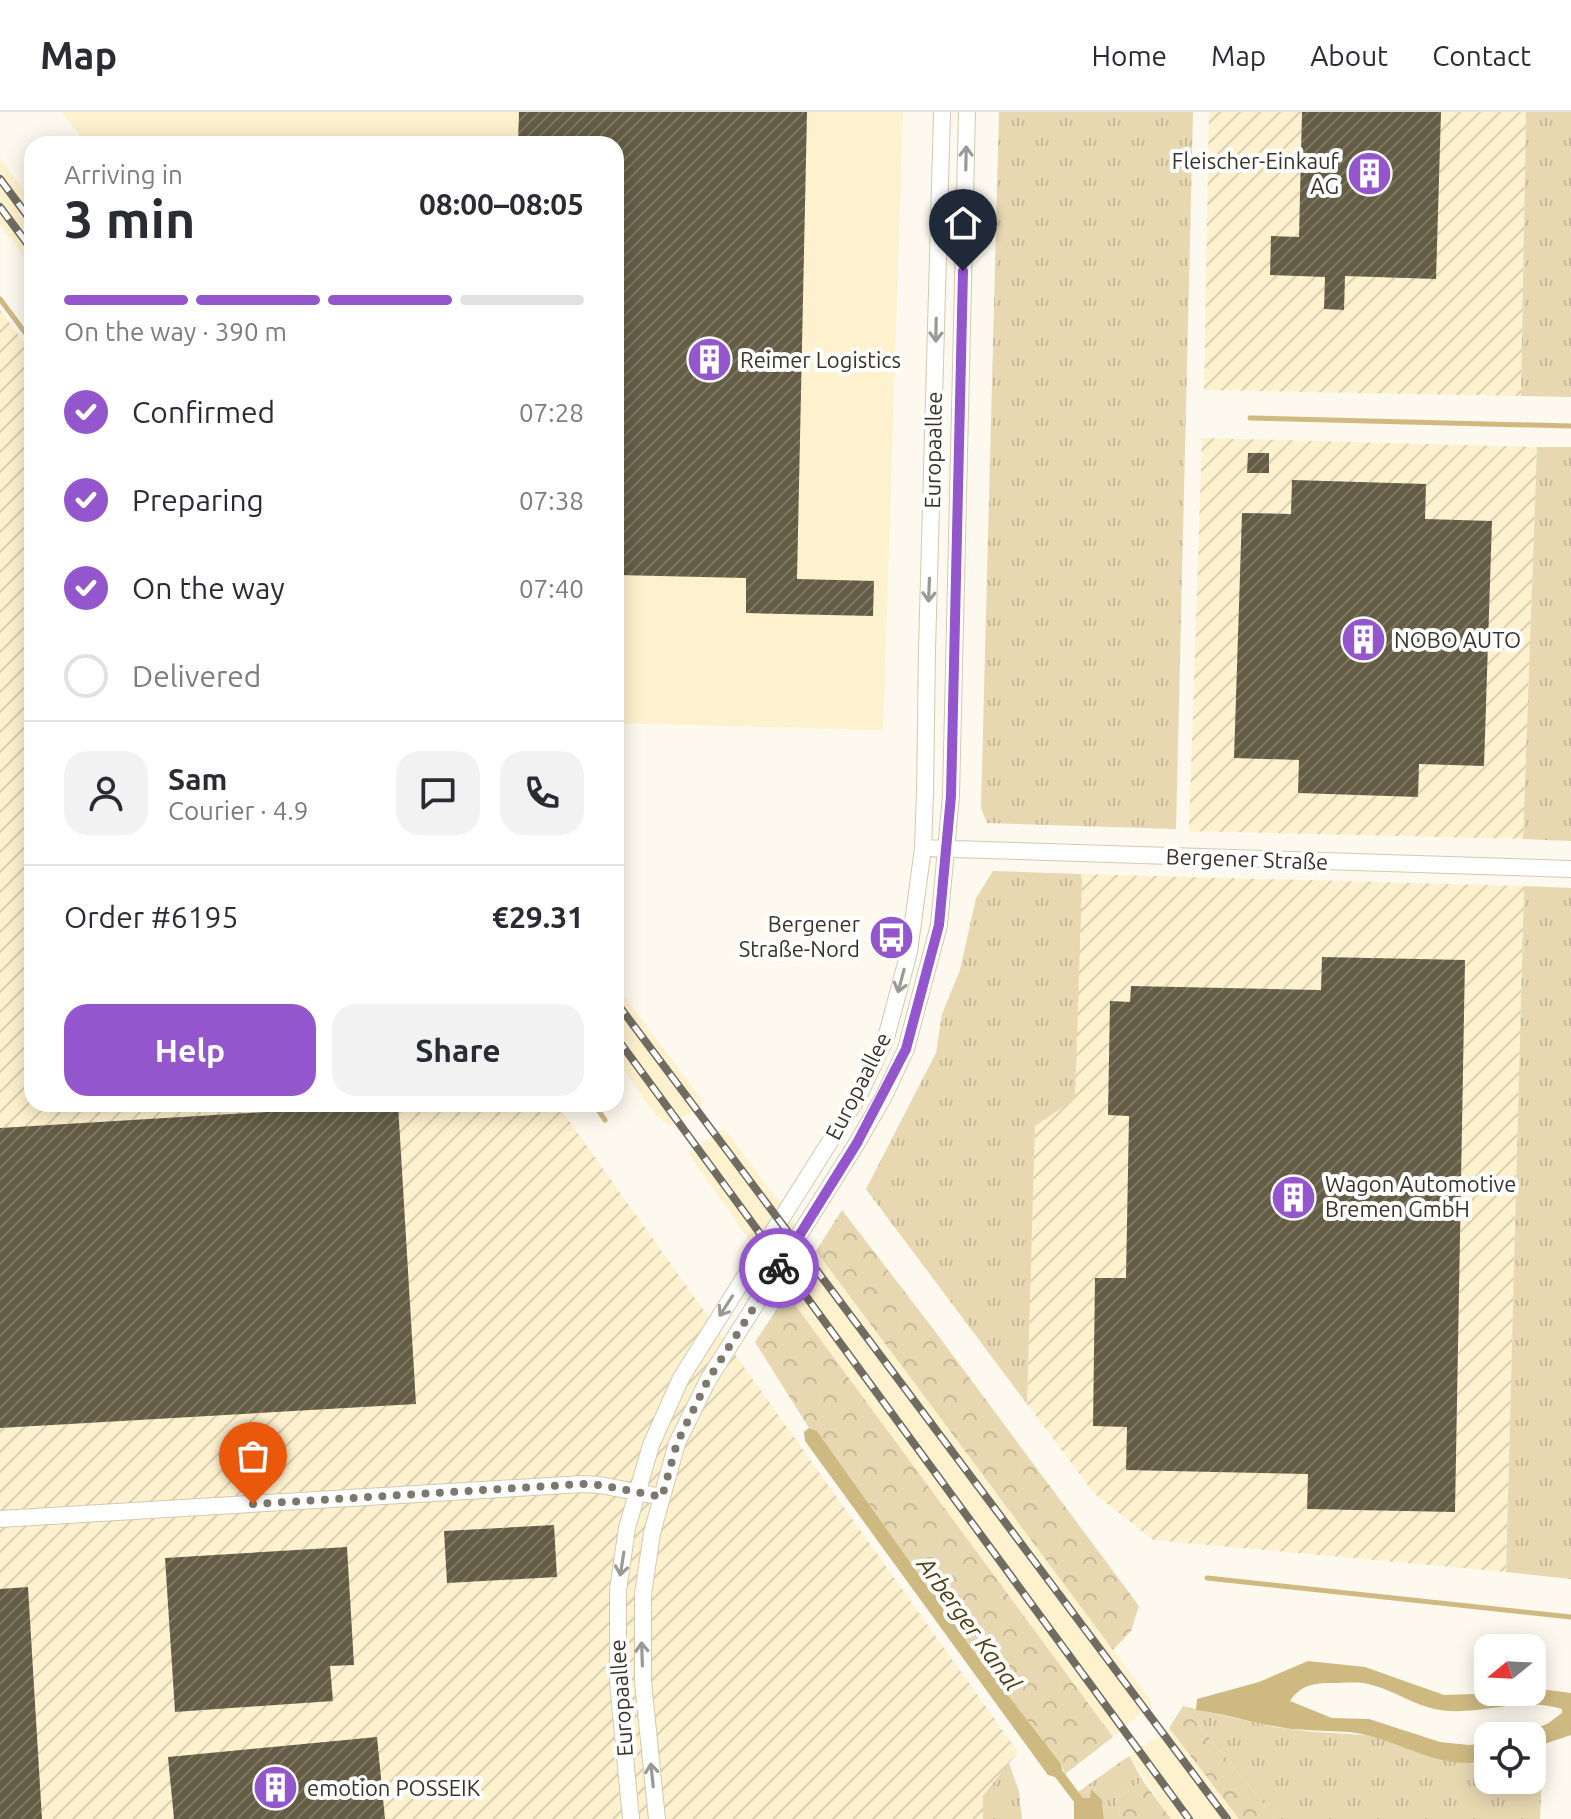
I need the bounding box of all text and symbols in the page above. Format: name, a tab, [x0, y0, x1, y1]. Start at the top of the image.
text: Map	[40, 34, 117, 76]
text: Home	[1092, 40, 1167, 71]
text: Map	[1211, 40, 1266, 71]
text: About	[1310, 40, 1388, 71]
text: Contact	[1432, 40, 1531, 71]
one-way arrow	[958, 145, 973, 172]
place label: Fleischer-Einkauf AG	[1172, 148, 1340, 198]
building icon: Fleischer-Einkauf AG	[1346, 150, 1394, 198]
text: Arriving in	[64, 160, 183, 189]
text: 08:00–08:05	[419, 187, 584, 221]
pin	[929, 189, 997, 271]
text: 3 min	[64, 190, 195, 248]
icon: home	[941, 201, 985, 245]
one-way arrow	[928, 316, 944, 343]
text: On the way · 390 m	[64, 317, 287, 346]
building icon: Reimer Logistics	[685, 336, 733, 384]
place label: Reimer Logistics	[740, 347, 901, 372]
icon: check	[64, 390, 108, 434]
street label: Europaallee	[919, 391, 946, 509]
text: Confirmed	[132, 395, 275, 429]
text: 07:28	[519, 398, 584, 427]
icon: check	[64, 478, 108, 522]
text: Preparing	[132, 483, 264, 517]
text: 07:38	[519, 486, 584, 515]
icon: check	[64, 566, 108, 610]
text: On the way	[132, 571, 285, 605]
text: 07:40	[519, 574, 584, 603]
one-way arrow	[921, 576, 936, 603]
building icon: NOBO AUTO	[1339, 616, 1387, 664]
place label: NOBO AUTO	[1394, 627, 1521, 652]
text: Delivered	[132, 659, 261, 693]
button: person	[64, 751, 148, 835]
button: chat	[396, 751, 480, 835]
button: phone	[500, 751, 584, 835]
text: Sam	[168, 762, 227, 796]
text: Courier · 4.9	[168, 796, 308, 825]
street label: Bergener Straße	[1165, 843, 1329, 874]
text: Order #6195	[64, 900, 238, 934]
text: €29.31	[492, 900, 584, 934]
place label: Bergener Straße-Nord	[739, 911, 861, 961]
bus stop icon: Bergener Straße-Nord	[867, 913, 915, 961]
one-way arrow	[893, 967, 908, 993]
button: Help	[64, 1004, 316, 1096]
button: Share	[332, 1004, 584, 1096]
street label: Europaallee	[820, 1028, 895, 1144]
place label: Wagon Automotive Bremen GmbH	[1325, 1171, 1516, 1221]
building icon: Wagon Automotive Bremen GmbH	[1270, 1173, 1318, 1221]
courier	[739, 1228, 819, 1308]
icon: bike	[757, 1246, 801, 1290]
one-way arrow	[718, 1294, 734, 1317]
pin	[219, 1422, 287, 1504]
icon: bag	[231, 1434, 275, 1478]
one-way arrow	[614, 1550, 629, 1576]
water label: Arberger Kanal	[911, 1551, 1027, 1696]
north arrow	[1474, 1634, 1546, 1706]
map controls	[1474, 1634, 1546, 1794]
street label: Europaallee	[604, 1639, 637, 1757]
one-way arrow	[634, 1641, 649, 1668]
button: locate	[1474, 1722, 1546, 1794]
one-way arrow	[645, 1762, 660, 1789]
building icon: emotion POSSEIK	[252, 1764, 300, 1812]
place label: emotion POSSEIK	[307, 1775, 481, 1800]

